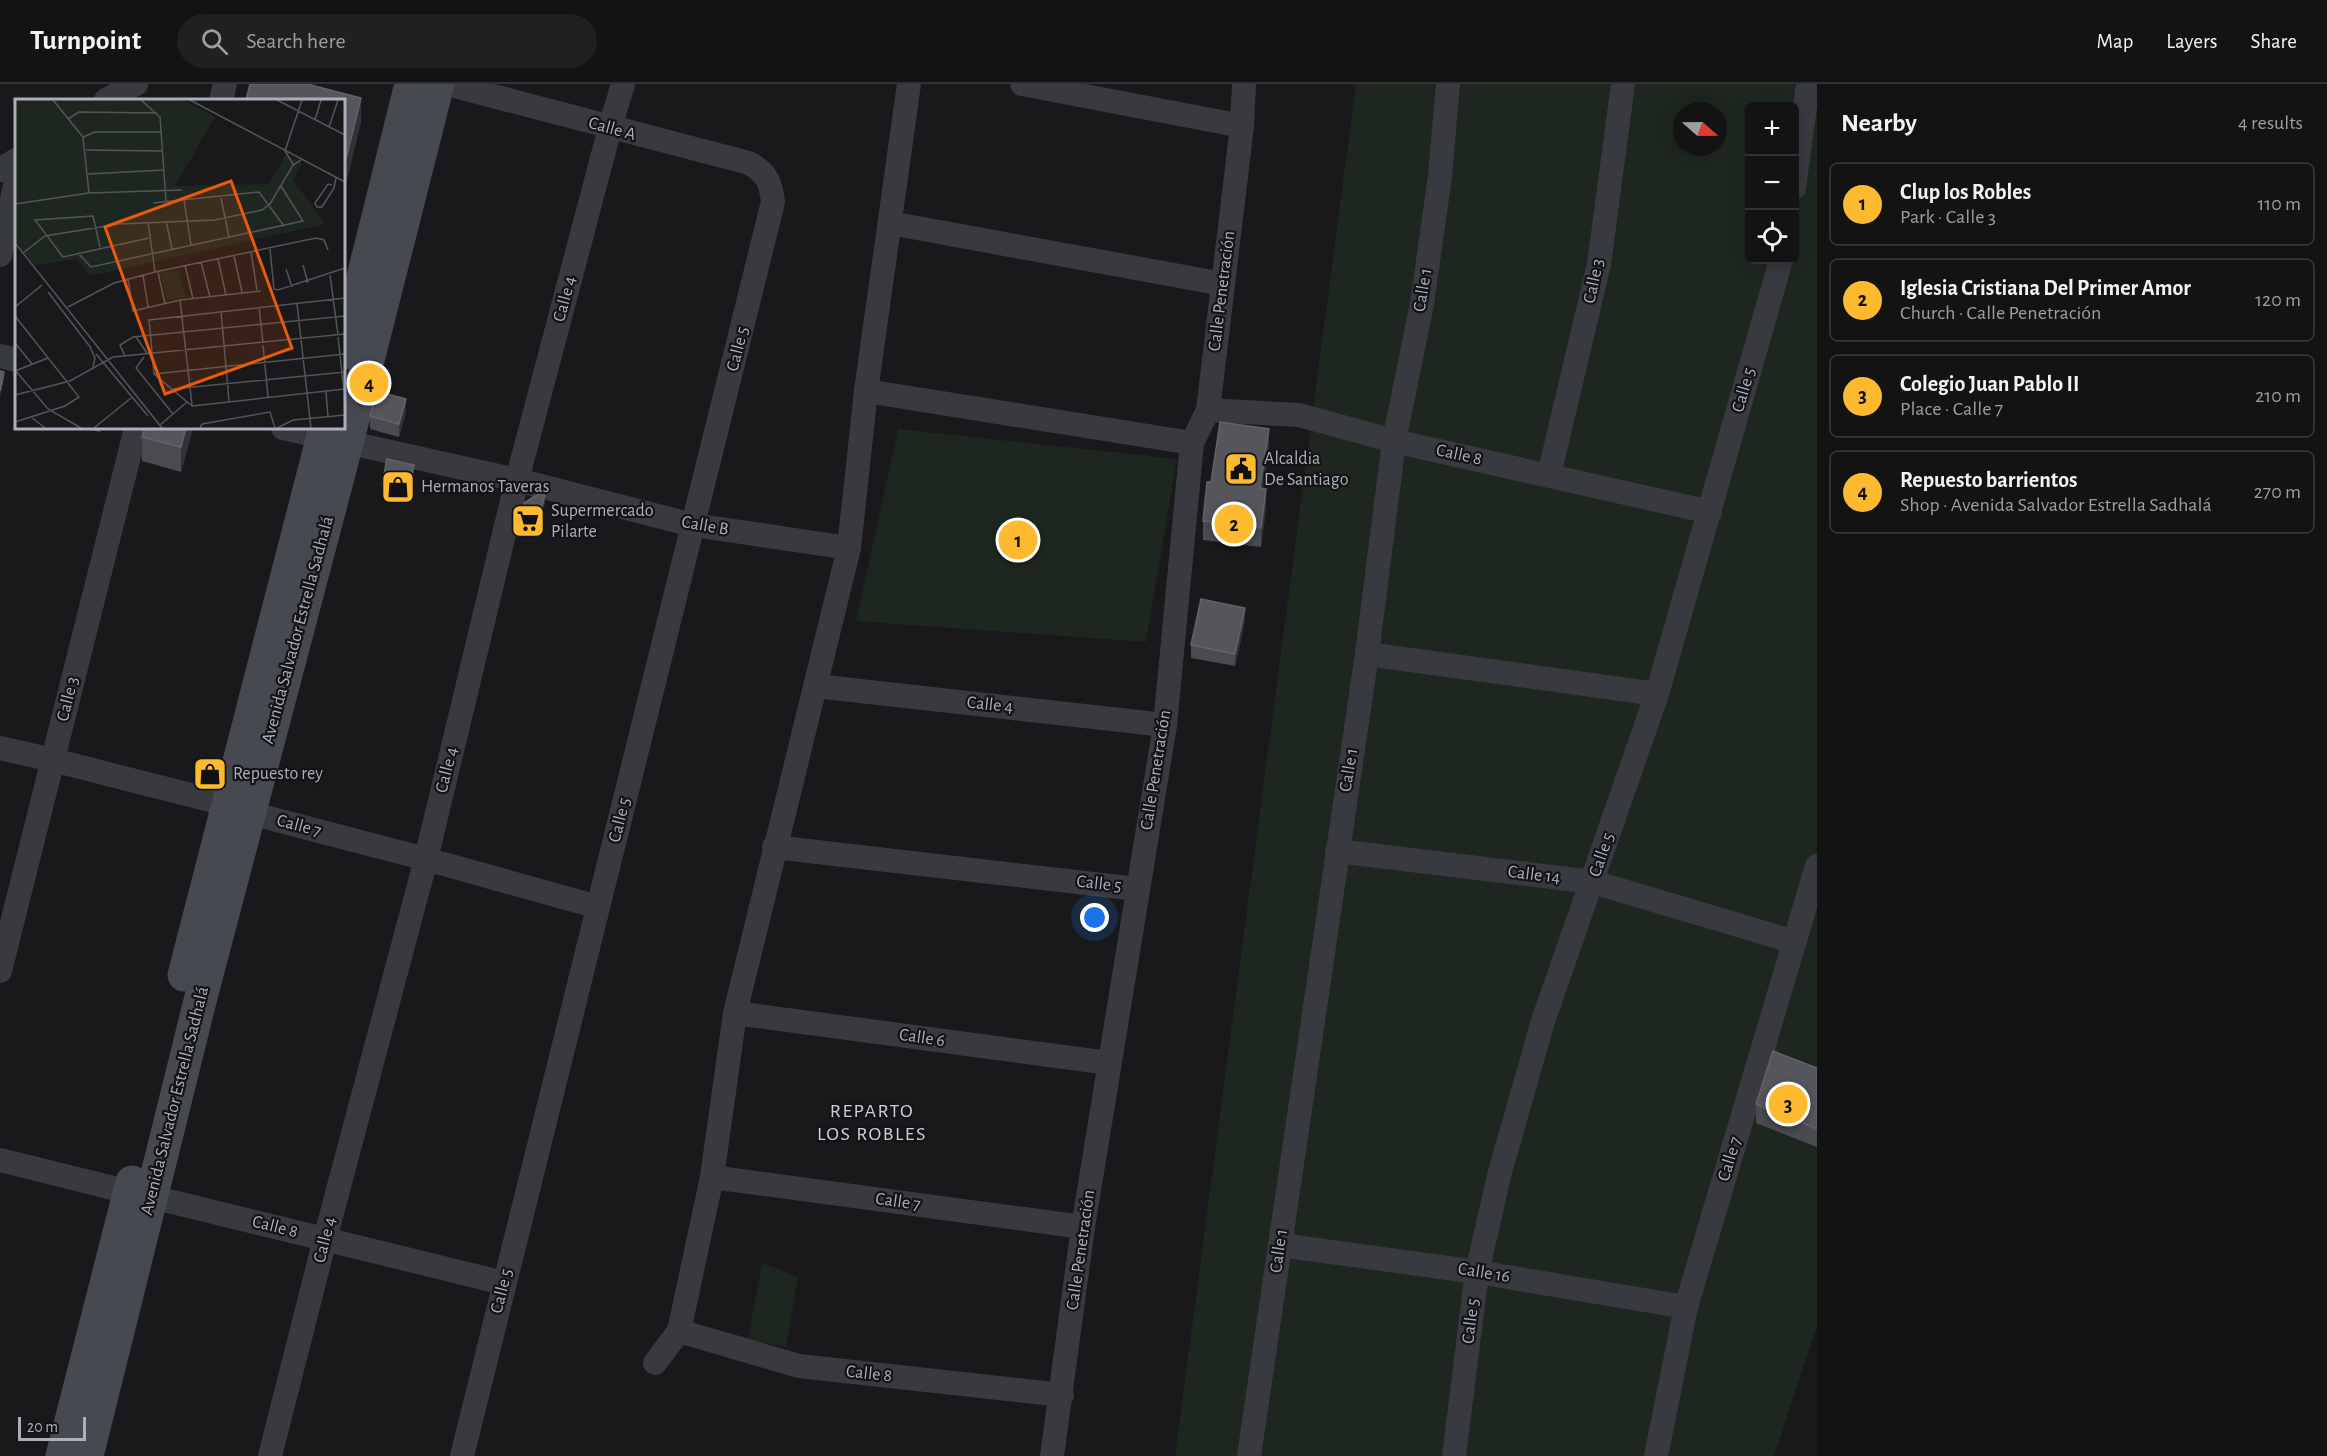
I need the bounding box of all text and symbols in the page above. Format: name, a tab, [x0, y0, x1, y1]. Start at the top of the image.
search box	[177, 14, 597, 68]
icon: search	[198, 25, 231, 58]
text: Turnpoint	[30, 27, 141, 55]
text: Search here	[246, 30, 346, 52]
text: Map	[2097, 31, 2133, 52]
text: Layers	[2166, 31, 2217, 52]
text: Share	[2250, 31, 2297, 52]
inset map	[15, 99, 345, 429]
north arrow	[1673, 102, 1727, 156]
map controls	[1745, 102, 1799, 264]
button: +	[1745, 102, 1799, 156]
text: Nearby	[1841, 110, 1917, 136]
text: 4 results	[2238, 113, 2303, 133]
street label: Calle A	[586, 114, 638, 144]
button: −	[1745, 156, 1799, 210]
text: Clup los Robles	[1900, 181, 2031, 203]
text: 1	[1859, 194, 1866, 214]
text: 110 m	[2257, 194, 2301, 214]
text: Park · Calle 3	[1900, 207, 1996, 227]
button: locate	[1745, 210, 1799, 264]
street label: Calle Penetración	[1206, 230, 1238, 352]
street label: Calle 3	[1580, 257, 1608, 305]
street label: Calle 1	[1411, 267, 1435, 313]
street label: Calle 4	[550, 274, 580, 324]
text: Iglesia Cristiana Del Primer Amor	[1900, 277, 2191, 299]
text: 2	[1858, 290, 1867, 310]
text: 120 m	[2255, 290, 2301, 310]
text: Church · Calle Penetración	[1900, 303, 2101, 323]
street label: Calle 5	[724, 325, 752, 373]
pin: 4	[350, 360, 388, 406]
street label: Calle 5	[1729, 366, 1759, 414]
text: Colegio Juan Pablo II	[1900, 373, 2080, 395]
text: 3	[1858, 386, 1867, 406]
text: 210 m	[2255, 386, 2301, 406]
text: Place · Calle 7	[1900, 399, 2003, 419]
street label: Calle 8	[1434, 441, 1484, 469]
place label: Alcaldia De Santiago	[1264, 450, 1349, 489]
public building icon: Alcaldia De Santiago	[1223, 451, 1259, 487]
shop icon: Hermanos Taveras	[380, 469, 416, 505]
text: Repuesto barrientos	[1900, 469, 2077, 491]
place label: Hermanos Taveras	[421, 478, 549, 496]
text: 4	[1857, 482, 1868, 502]
text: 270 m	[2254, 482, 2301, 502]
text: Shop · Avenida Salvador Estrella Sadhalá	[1900, 495, 2212, 515]
place label: Supermercado Pilarte	[551, 502, 654, 541]
pin: 2	[1214, 502, 1254, 546]
supermarket icon: Supermercado Pilarte	[510, 503, 546, 539]
street label: Calle B	[680, 513, 730, 539]
street label: Avenida Salvador Estrella Sadhalá	[259, 514, 337, 746]
pin: 1	[998, 518, 1038, 562]
street label: Calle 3	[54, 675, 82, 723]
street label: Calle 4	[966, 694, 1014, 716]
street label: Calle Penetración	[1138, 709, 1174, 831]
street label: Calle 4	[433, 745, 461, 795]
street label: Calle 1	[1337, 747, 1361, 793]
shop icon: Repuesto rey	[192, 756, 228, 792]
place label: Repuesto rey	[233, 765, 323, 783]
street label: Calle 5	[606, 796, 634, 844]
street label: Calle 7	[275, 811, 323, 841]
street label: Calle 5	[1586, 831, 1618, 879]
street label: Calle 14	[1507, 863, 1562, 887]
street label: Calle 5	[1075, 873, 1123, 895]
your location	[1080, 903, 1109, 932]
street label: Avenida Salvador Estrella Sadhalá	[138, 985, 212, 1217]
street label: Calle 6	[898, 1026, 946, 1050]
pin: 3	[1768, 1082, 1808, 1126]
district label: REPARTO LOS ROBLES	[817, 1101, 927, 1144]
street label: Calle 7	[1715, 1135, 1745, 1183]
street label: Calle Penetración	[1064, 1189, 1098, 1311]
street label: Calle 7	[874, 1190, 922, 1214]
street label: Calle 8	[250, 1213, 300, 1241]
street label: Calle 4	[311, 1215, 339, 1265]
street label: Calle 1	[1267, 1228, 1291, 1274]
street label: Calle 16	[1457, 1260, 1511, 1286]
street label: Calle 5	[488, 1267, 516, 1315]
street label: Calle 5	[1459, 1297, 1483, 1345]
street label: Calle 8	[845, 1363, 893, 1385]
scale bar	[18, 1414, 86, 1442]
text: 20 m	[27, 1419, 58, 1435]

